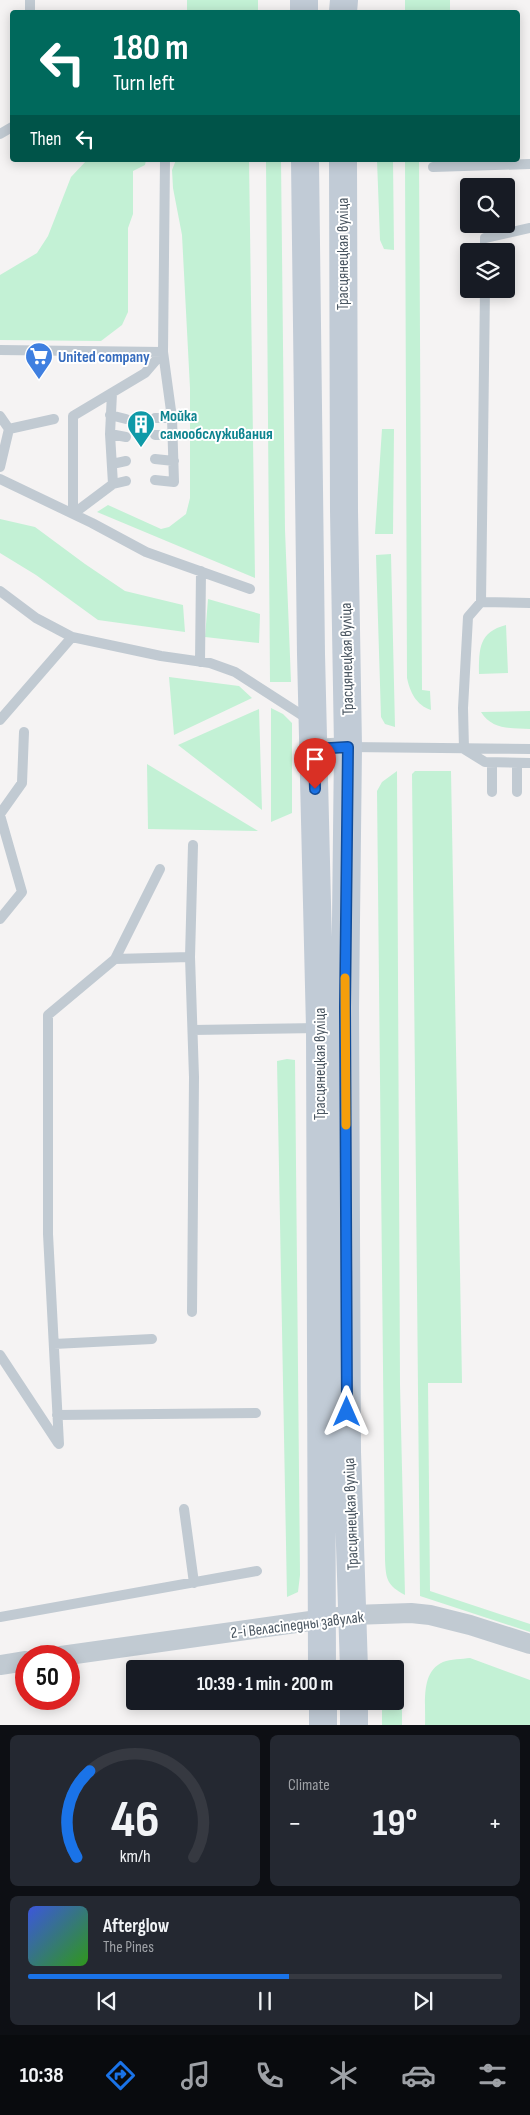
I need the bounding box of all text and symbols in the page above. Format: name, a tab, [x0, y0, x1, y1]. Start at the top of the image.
text: 180 m	[113, 27, 189, 70]
icon: left	[30, 30, 95, 95]
text: Turn left	[113, 70, 175, 97]
icon: left	[71, 125, 99, 153]
text: Then	[30, 128, 61, 151]
map controls	[460, 178, 515, 298]
button: search	[460, 178, 515, 233]
street label: Трасцянецкая вуліца	[334, 198, 353, 310]
button: layers	[460, 243, 515, 298]
supermarket icon: United company	[24, 341, 54, 380]
place label: United company	[58, 348, 150, 367]
place label: Мойка самообслуживания	[160, 407, 273, 444]
building icon: Мойка самообслуживания	[126, 409, 156, 448]
street label: Трасцянецкая вуліца	[337, 602, 358, 715]
pin	[294, 738, 336, 789]
icon: arrive	[301, 745, 329, 773]
street label: Трасцянецкая вуліца	[311, 1008, 330, 1120]
position arrow	[320, 1385, 372, 1437]
street label: Трасцянецкая вуліца	[340, 1457, 363, 1571]
street label: 2-і Веласіпедны завулак	[230, 1608, 366, 1643]
speed limit sign: 50	[15, 1645, 80, 1710]
text: 10:39 · 1 min · 200 m	[197, 1673, 333, 1696]
text: Climate	[288, 1776, 330, 1795]
text: 46	[111, 1789, 159, 1852]
text: 19°	[373, 1801, 417, 1846]
text: −	[288, 1807, 302, 1840]
text: +	[488, 1807, 502, 1840]
text: km/h	[120, 1846, 150, 1867]
text: Afterglow	[103, 1915, 169, 1938]
text: The Pines	[103, 1938, 154, 1957]
icon: previous	[93, 1987, 121, 2015]
icon: pause	[251, 1987, 279, 2015]
icon: next	[409, 1987, 437, 2015]
icon: directions	[103, 2058, 138, 2093]
icon: music	[178, 2058, 213, 2093]
icon: phone	[252, 2058, 287, 2093]
icon: climate	[326, 2058, 361, 2093]
icon: car	[401, 2058, 436, 2093]
icon: filters	[475, 2058, 510, 2093]
text: 10:38	[20, 2062, 64, 2089]

